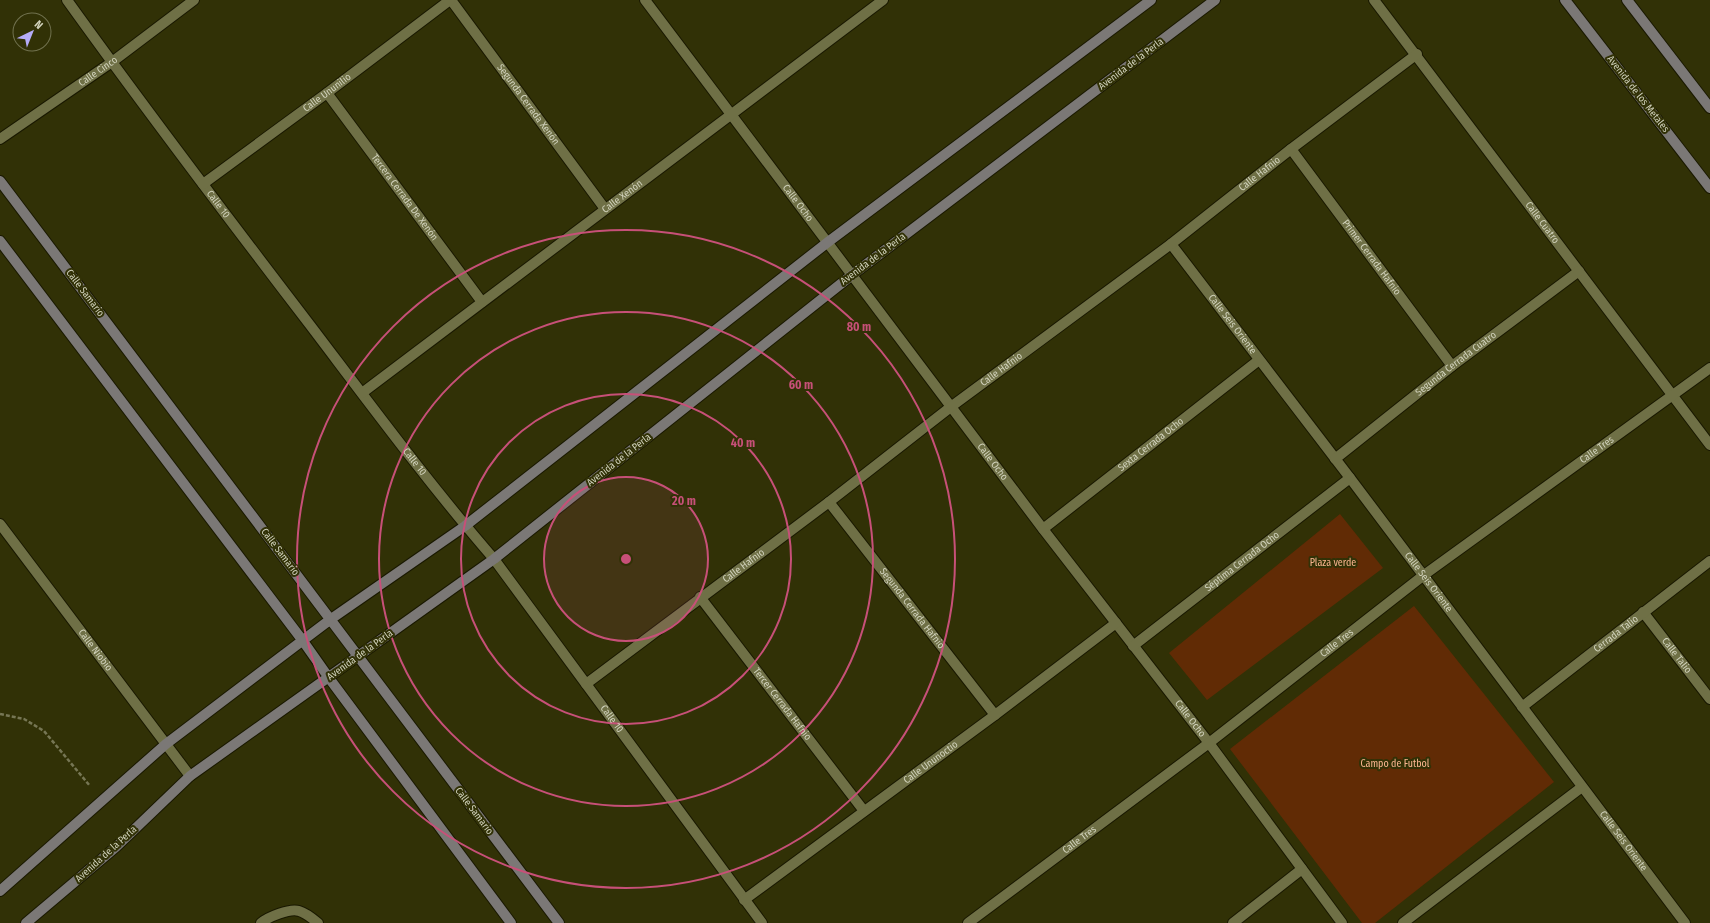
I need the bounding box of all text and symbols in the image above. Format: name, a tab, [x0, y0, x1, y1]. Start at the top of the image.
north arrow	[12, 12, 52, 52]
text: N	[32, 18, 45, 32]
street label: Avenida de la Perla	[1096, 36, 1166, 92]
street label: Avenida de los Metales	[1604, 53, 1672, 135]
street label: Calle Cinco	[76, 54, 120, 89]
street label: Segunda Cerrada Xenón	[494, 62, 562, 147]
street label: Calle Ununilio	[301, 71, 354, 115]
street label: Tercera Cerrada De Xenón	[368, 152, 440, 243]
street label: Calle Hafnio	[1236, 154, 1283, 194]
street label: Calle Xenón	[600, 177, 645, 216]
street label: Calle Ocho	[780, 182, 816, 224]
street label: Calle 10	[204, 188, 232, 220]
street label: Calle Cuatro	[1523, 199, 1562, 246]
street label: Primer Cerrada Hafnio	[1340, 217, 1403, 297]
street label: Avenida de la Perla	[838, 231, 908, 287]
street label: Calle Samario	[63, 267, 107, 319]
street label: Calle Seis Oriente	[1206, 292, 1259, 357]
text: 80 m	[847, 320, 871, 334]
street label: Segunda Cerrada Cuatro	[1413, 329, 1499, 399]
street label: Calle Hafnio	[978, 350, 1025, 389]
text: 60 m	[789, 378, 813, 392]
street label: Sexta Cerrada Ocho	[1116, 415, 1186, 474]
street label: Avenida de la Perla	[584, 431, 654, 489]
street label: Calle Tres	[1577, 434, 1616, 466]
text: 40 m	[731, 436, 755, 450]
street label: Calle Ocho	[975, 441, 1010, 483]
street label: Calle 10	[400, 446, 429, 478]
text: 20 m	[671, 494, 696, 508]
street label: Calle Samario	[258, 526, 302, 578]
street label: Séptima Cerrada Ocho	[1202, 529, 1282, 594]
street label: Calle Hafnio	[720, 546, 767, 586]
street label: Calle Seis Oriente	[1402, 550, 1455, 615]
centre of rings	[619, 552, 633, 566]
park label: Plaza verde	[1310, 557, 1356, 569]
street label: Segunda Cerrada Hafnio	[877, 566, 947, 651]
street label: Cerrada Talio	[1591, 613, 1641, 655]
street label: Calle Tres	[1318, 626, 1356, 660]
street label: Calle Niobio	[75, 627, 115, 673]
street label: Avenida de la Perla	[325, 627, 395, 683]
street label: Calle Talio	[1659, 635, 1694, 676]
street label: Tercer Cerrada Hafnio	[750, 665, 814, 743]
street label: Calle Ocho	[1172, 698, 1208, 739]
street label: Calle 10	[598, 703, 626, 735]
street label: Calle Ununoctio	[901, 738, 960, 786]
park label: Campo de Futbol	[1361, 758, 1430, 770]
street label: Calle Samario	[452, 785, 496, 837]
street label: Calle Seis Oriente	[1597, 809, 1650, 873]
street label: Avenida de la Perla	[73, 823, 139, 885]
street label: Calle Tres	[1060, 823, 1099, 856]

